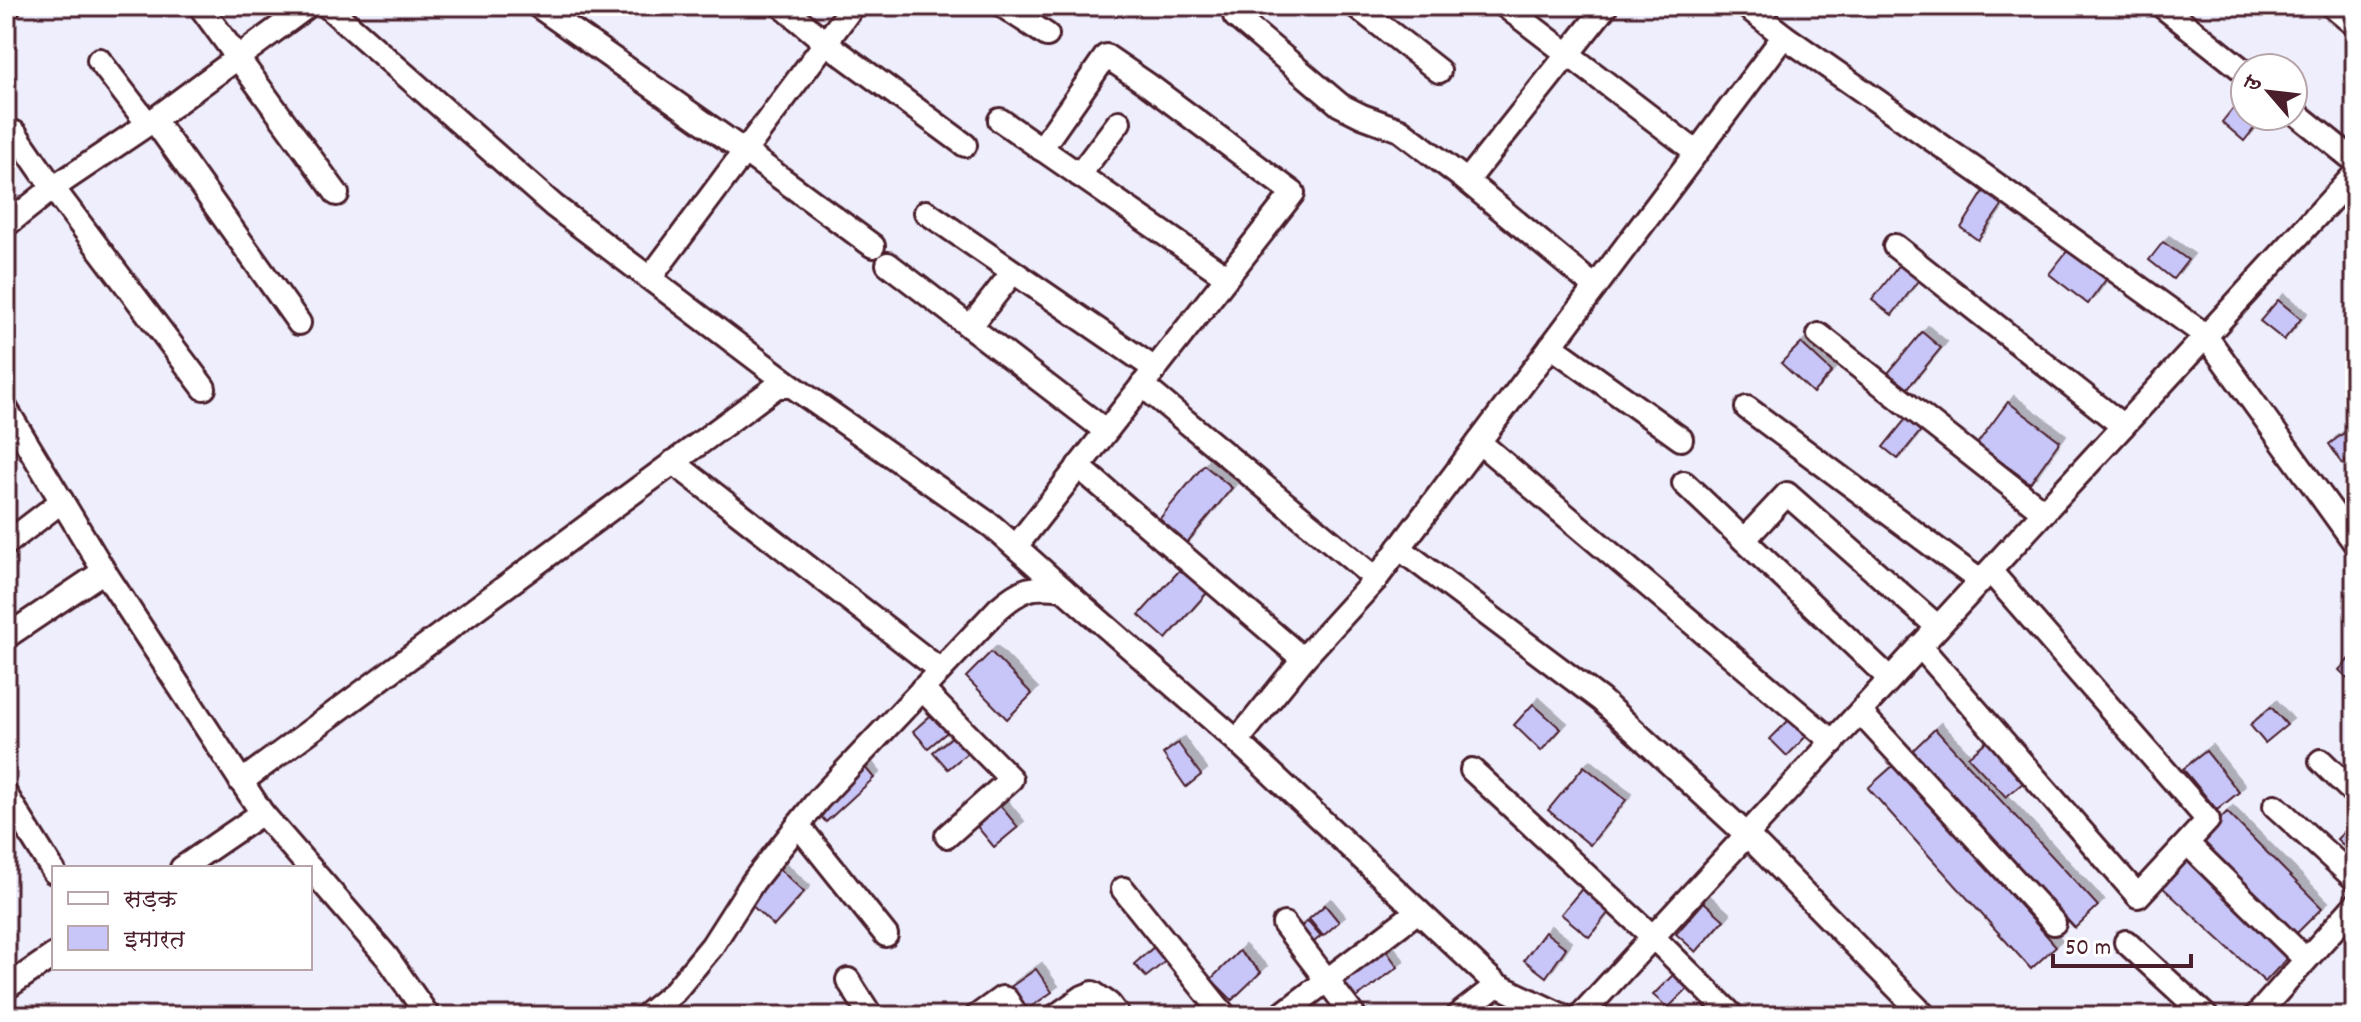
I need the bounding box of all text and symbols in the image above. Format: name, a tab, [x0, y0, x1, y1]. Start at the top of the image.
north arrow	[2229, 52, 2309, 132]
text: उ	[2237, 70, 2272, 98]
legend	[52, 866, 312, 970]
text: सड़क	[123, 884, 178, 918]
scale bar	[2053, 918, 2191, 968]
text: इमारत	[123, 924, 186, 958]
text: 50 m	[2065, 932, 2111, 966]

